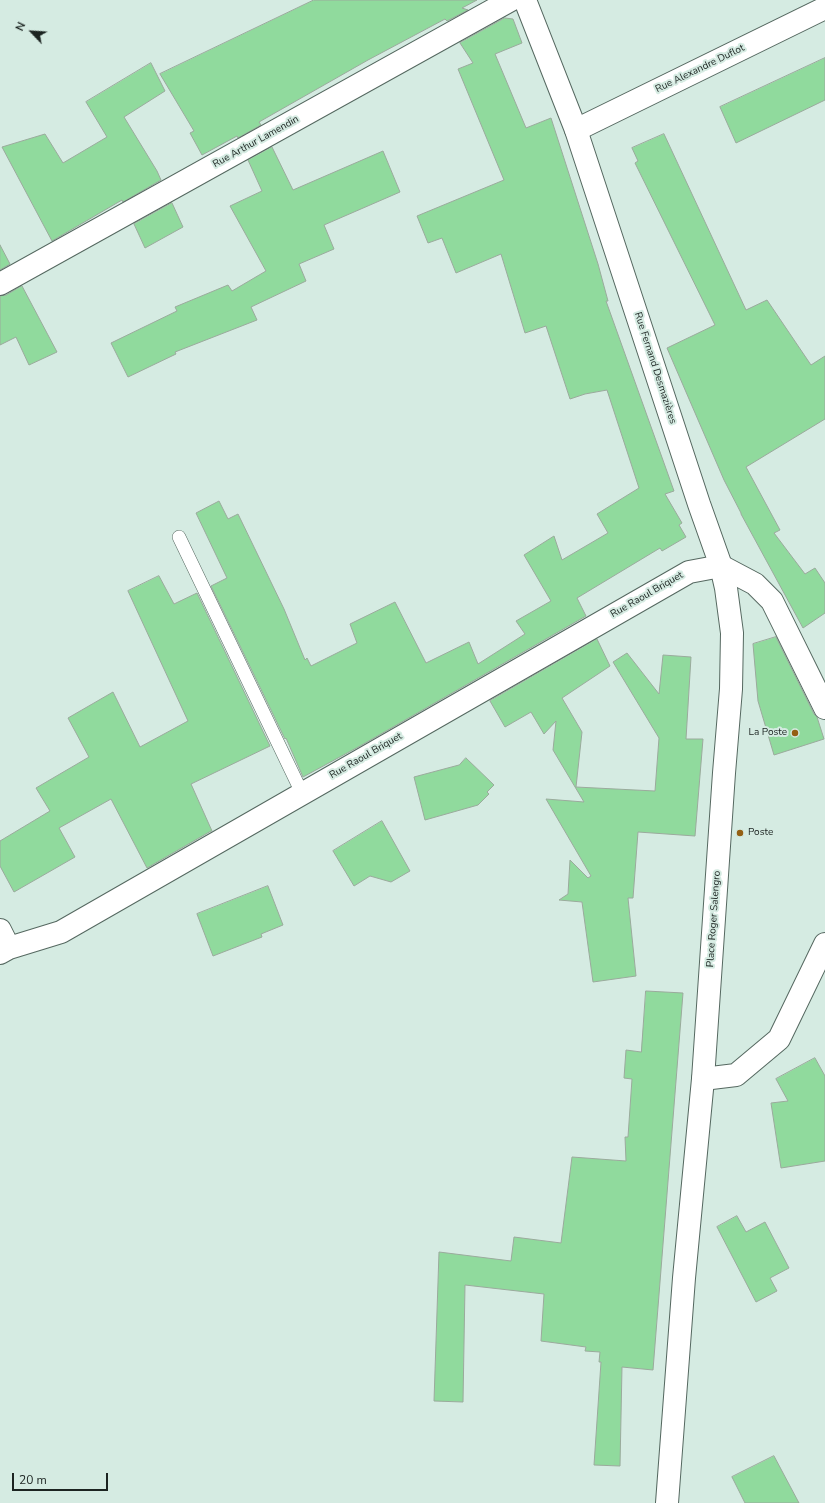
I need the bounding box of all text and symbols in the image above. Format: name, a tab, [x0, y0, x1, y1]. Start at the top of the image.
north arrow	[12, 12, 52, 52]
text: N	[12, 20, 29, 34]
street label: Rue Alexandre Duflot	[654, 42, 746, 96]
street label: Rue Arthur Lamendin	[211, 113, 301, 171]
street label: Rue Fernand Desmazières	[631, 311, 679, 425]
street label: Rue Raoul Briquet	[609, 569, 685, 621]
place label: La Poste	[749, 727, 787, 739]
marker: La Poste	[790, 728, 800, 738]
street label: Rue Raoul Briquet	[328, 730, 404, 782]
place label: Poste	[748, 827, 773, 839]
marker: Poste	[735, 828, 745, 838]
street label: Place Roger Salengro	[705, 870, 723, 968]
scale bar	[14, 1465, 110, 1491]
text: 20 m	[19, 1472, 47, 1488]

